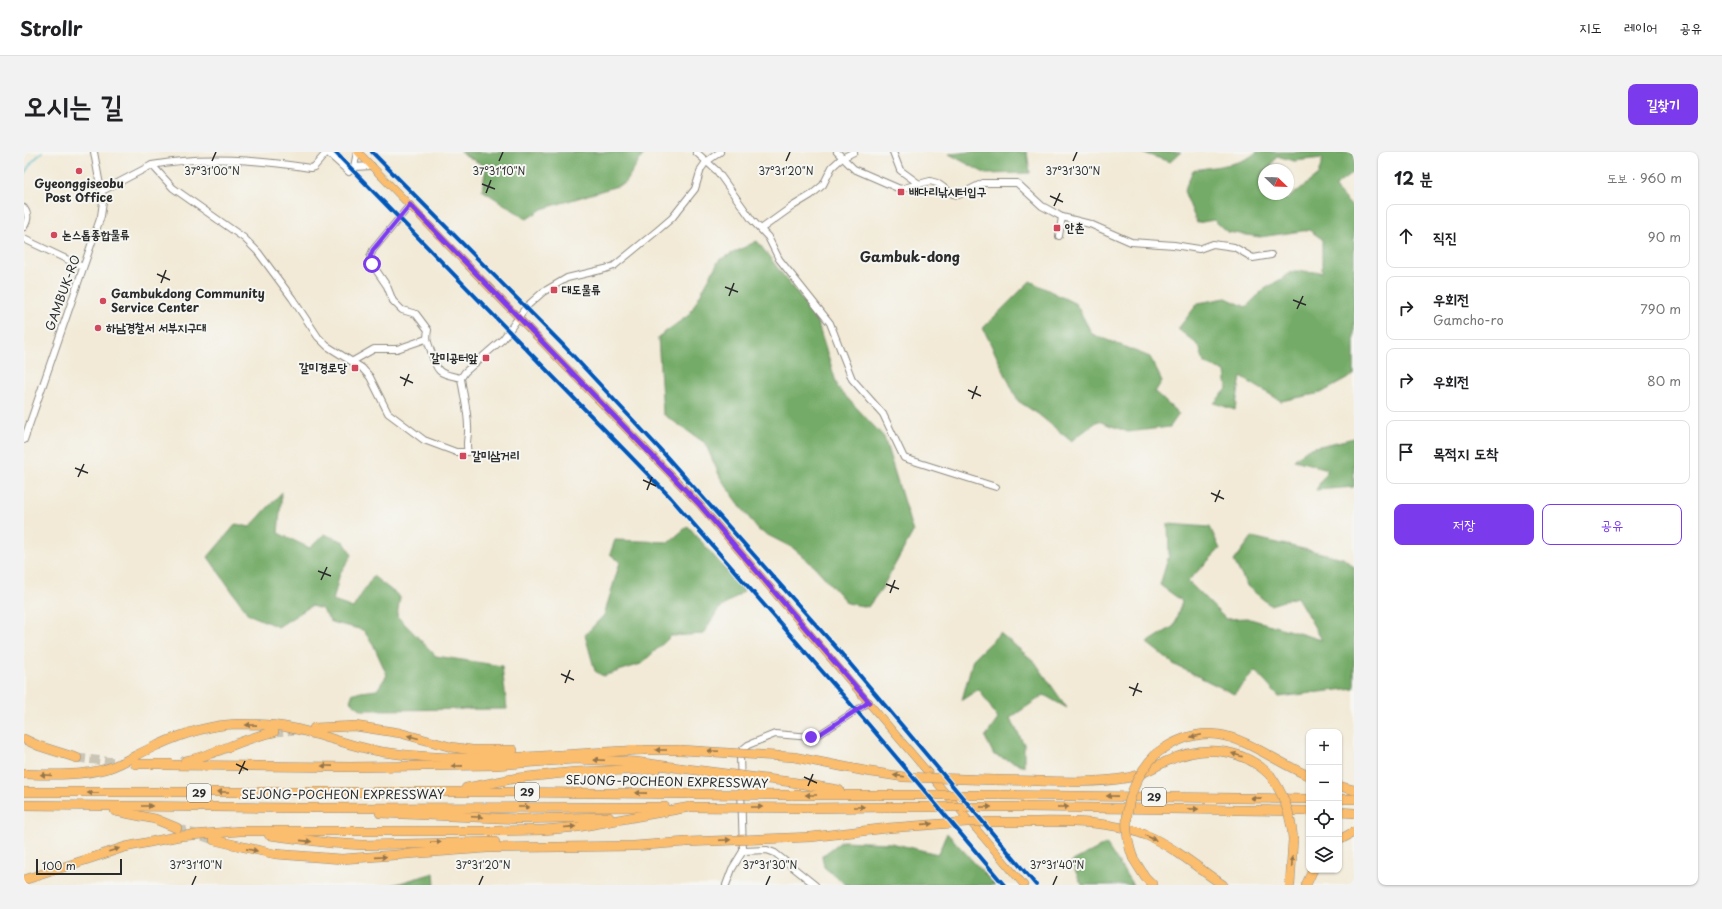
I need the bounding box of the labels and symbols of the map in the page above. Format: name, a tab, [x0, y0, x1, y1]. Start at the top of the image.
text: 37°31'00"N	[184, 163, 240, 178]
text: 37°31'10"N	[473, 163, 526, 178]
text: 37°31'20"N	[758, 163, 814, 178]
text: 37°31'30"N	[1046, 163, 1101, 178]
north arrow	[1258, 164, 1294, 200]
marker: Gyeonggiseobu Post Office	[74, 166, 84, 176]
place label: Gyeonggiseobu Post Office	[34, 174, 124, 206]
place label: 배다리낚시터입구	[909, 182, 987, 200]
marker: 배다리낚시터입구	[896, 187, 906, 197]
place label: 안촌	[1065, 218, 1085, 236]
marker: 안촌	[1052, 223, 1062, 233]
place label: 논스톱종합물류	[62, 225, 130, 243]
marker: 논스톱종합물류	[49, 230, 59, 240]
district label: Gambuk-dong	[860, 246, 960, 267]
street label: GAMBUK-RO	[40, 252, 84, 333]
route start	[363, 255, 381, 273]
place label: 대도물류	[561, 280, 601, 298]
place label: Gambukdong Community Service Center	[111, 284, 265, 316]
marker: 대도물류	[549, 285, 559, 295]
marker: Gambukdong Community Service Center	[98, 296, 108, 306]
place label: 하남경찰서 서부지구대	[106, 318, 207, 336]
marker: 하남경찰서 서부지구대	[93, 323, 103, 333]
place label: 갈미공터앞	[430, 348, 478, 366]
marker: 갈미공터앞	[481, 353, 491, 363]
place label: 갈미경로당	[299, 358, 347, 376]
marker: 갈미경로당	[350, 363, 360, 373]
place label: 갈미삼거리	[471, 446, 519, 464]
marker: 갈미삼거리	[458, 451, 468, 461]
one-way arrow	[245, 721, 257, 728]
route end	[802, 728, 820, 746]
one-way arrow	[407, 733, 419, 739]
one-way arrow	[1190, 733, 1202, 739]
one-way arrow	[654, 747, 667, 753]
one-way arrow	[706, 748, 719, 754]
one-way arrow	[1231, 751, 1243, 757]
one-way arrow	[592, 757, 605, 763]
one-way arrow	[320, 763, 333, 769]
one-way arrow	[450, 763, 463, 769]
street label: SEJONG-POCHEON EXPRESSWAY	[565, 770, 769, 792]
one-way arrow	[39, 772, 52, 778]
one-way arrow	[893, 773, 905, 780]
road number: 29	[515, 783, 539, 801]
road number: 29	[187, 784, 211, 802]
street label: SEJONG-POCHEON EXPRESSWAY	[241, 785, 445, 803]
road number: 29	[1142, 788, 1166, 806]
one-way arrow	[216, 789, 229, 795]
one-way arrow	[86, 790, 99, 796]
one-way arrow	[634, 790, 647, 796]
one-way arrow	[804, 792, 817, 798]
one-way arrow	[1105, 793, 1118, 799]
one-way arrow	[1249, 795, 1262, 801]
one-way arrow	[141, 803, 153, 810]
one-way arrow	[518, 804, 531, 810]
one-way arrow	[751, 804, 764, 810]
one-way arrow	[853, 804, 866, 810]
one-way arrow	[980, 804, 993, 810]
one-way arrow	[1057, 804, 1070, 810]
one-way arrow	[1187, 806, 1200, 812]
one-way arrow	[471, 814, 484, 820]
one-way arrow	[921, 821, 933, 828]
one-way arrow	[564, 824, 576, 831]
one-way arrow	[1145, 834, 1157, 841]
one-way arrow	[719, 837, 732, 843]
one-way arrow	[300, 838, 312, 844]
one-way arrow	[430, 839, 443, 845]
one-way arrow	[109, 847, 121, 853]
one-way arrow	[246, 847, 258, 853]
one-way arrow	[375, 853, 387, 860]
one-way arrow	[1289, 856, 1296, 868]
scale bar	[36, 857, 122, 876]
text: 37°31'10"N	[170, 857, 223, 872]
text: 37°31'20"N	[455, 857, 511, 872]
text: 37°31'30"N	[743, 857, 798, 872]
text: 37°31'40"N	[1030, 857, 1085, 872]

